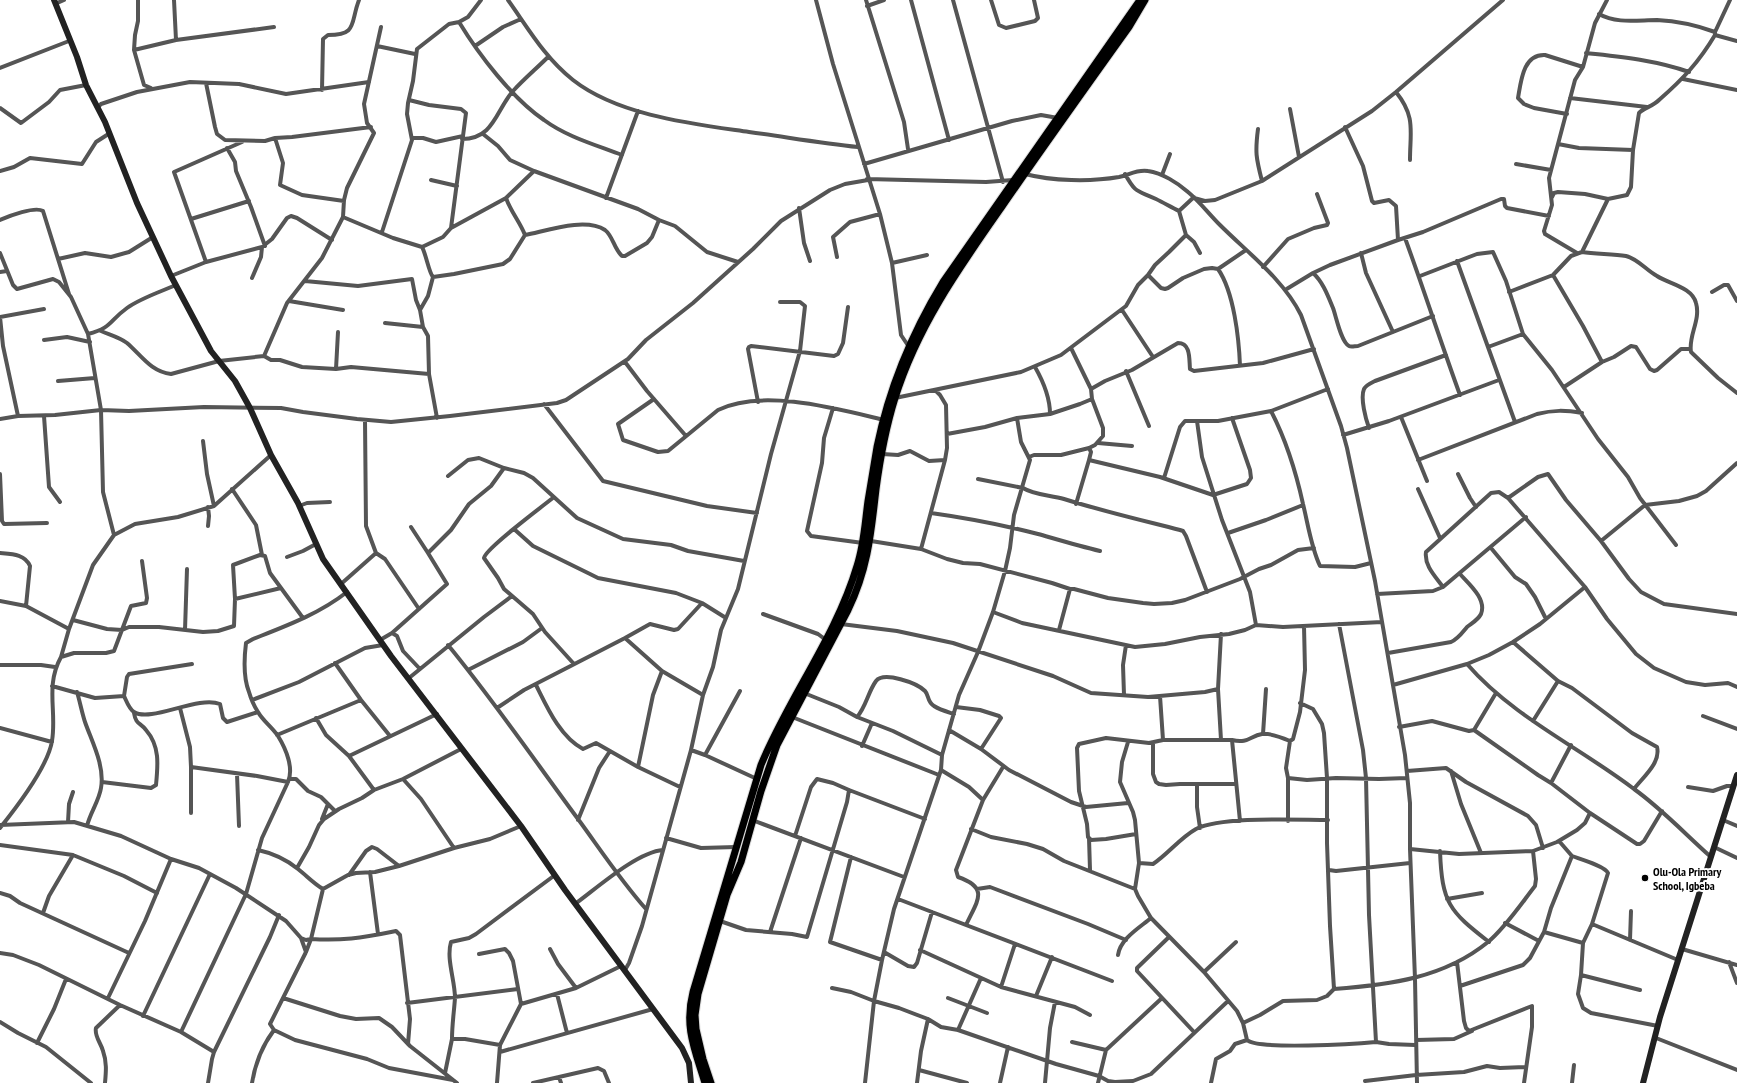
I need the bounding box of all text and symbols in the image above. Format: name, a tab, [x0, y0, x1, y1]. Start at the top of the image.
place label: Olu-Ola Primary School, Igbeba	[1653, 864, 1722, 893]
marker: Olu-Ola Primary School, Igbeba	[1640, 873, 1650, 883]

